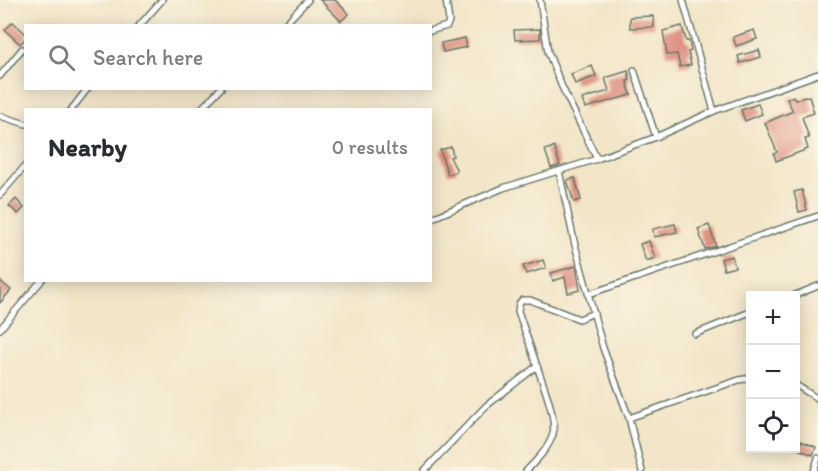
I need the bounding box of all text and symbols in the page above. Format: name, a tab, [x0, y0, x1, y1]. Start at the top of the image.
search box	[24, 24, 432, 90]
icon: search	[45, 41, 78, 74]
text: Search here	[93, 44, 203, 71]
text: Nearby	[48, 131, 127, 163]
text: 0 results	[332, 135, 408, 159]
map controls	[746, 291, 800, 453]
button: +	[746, 291, 800, 345]
button: −	[746, 345, 800, 399]
button: locate	[746, 399, 800, 453]

